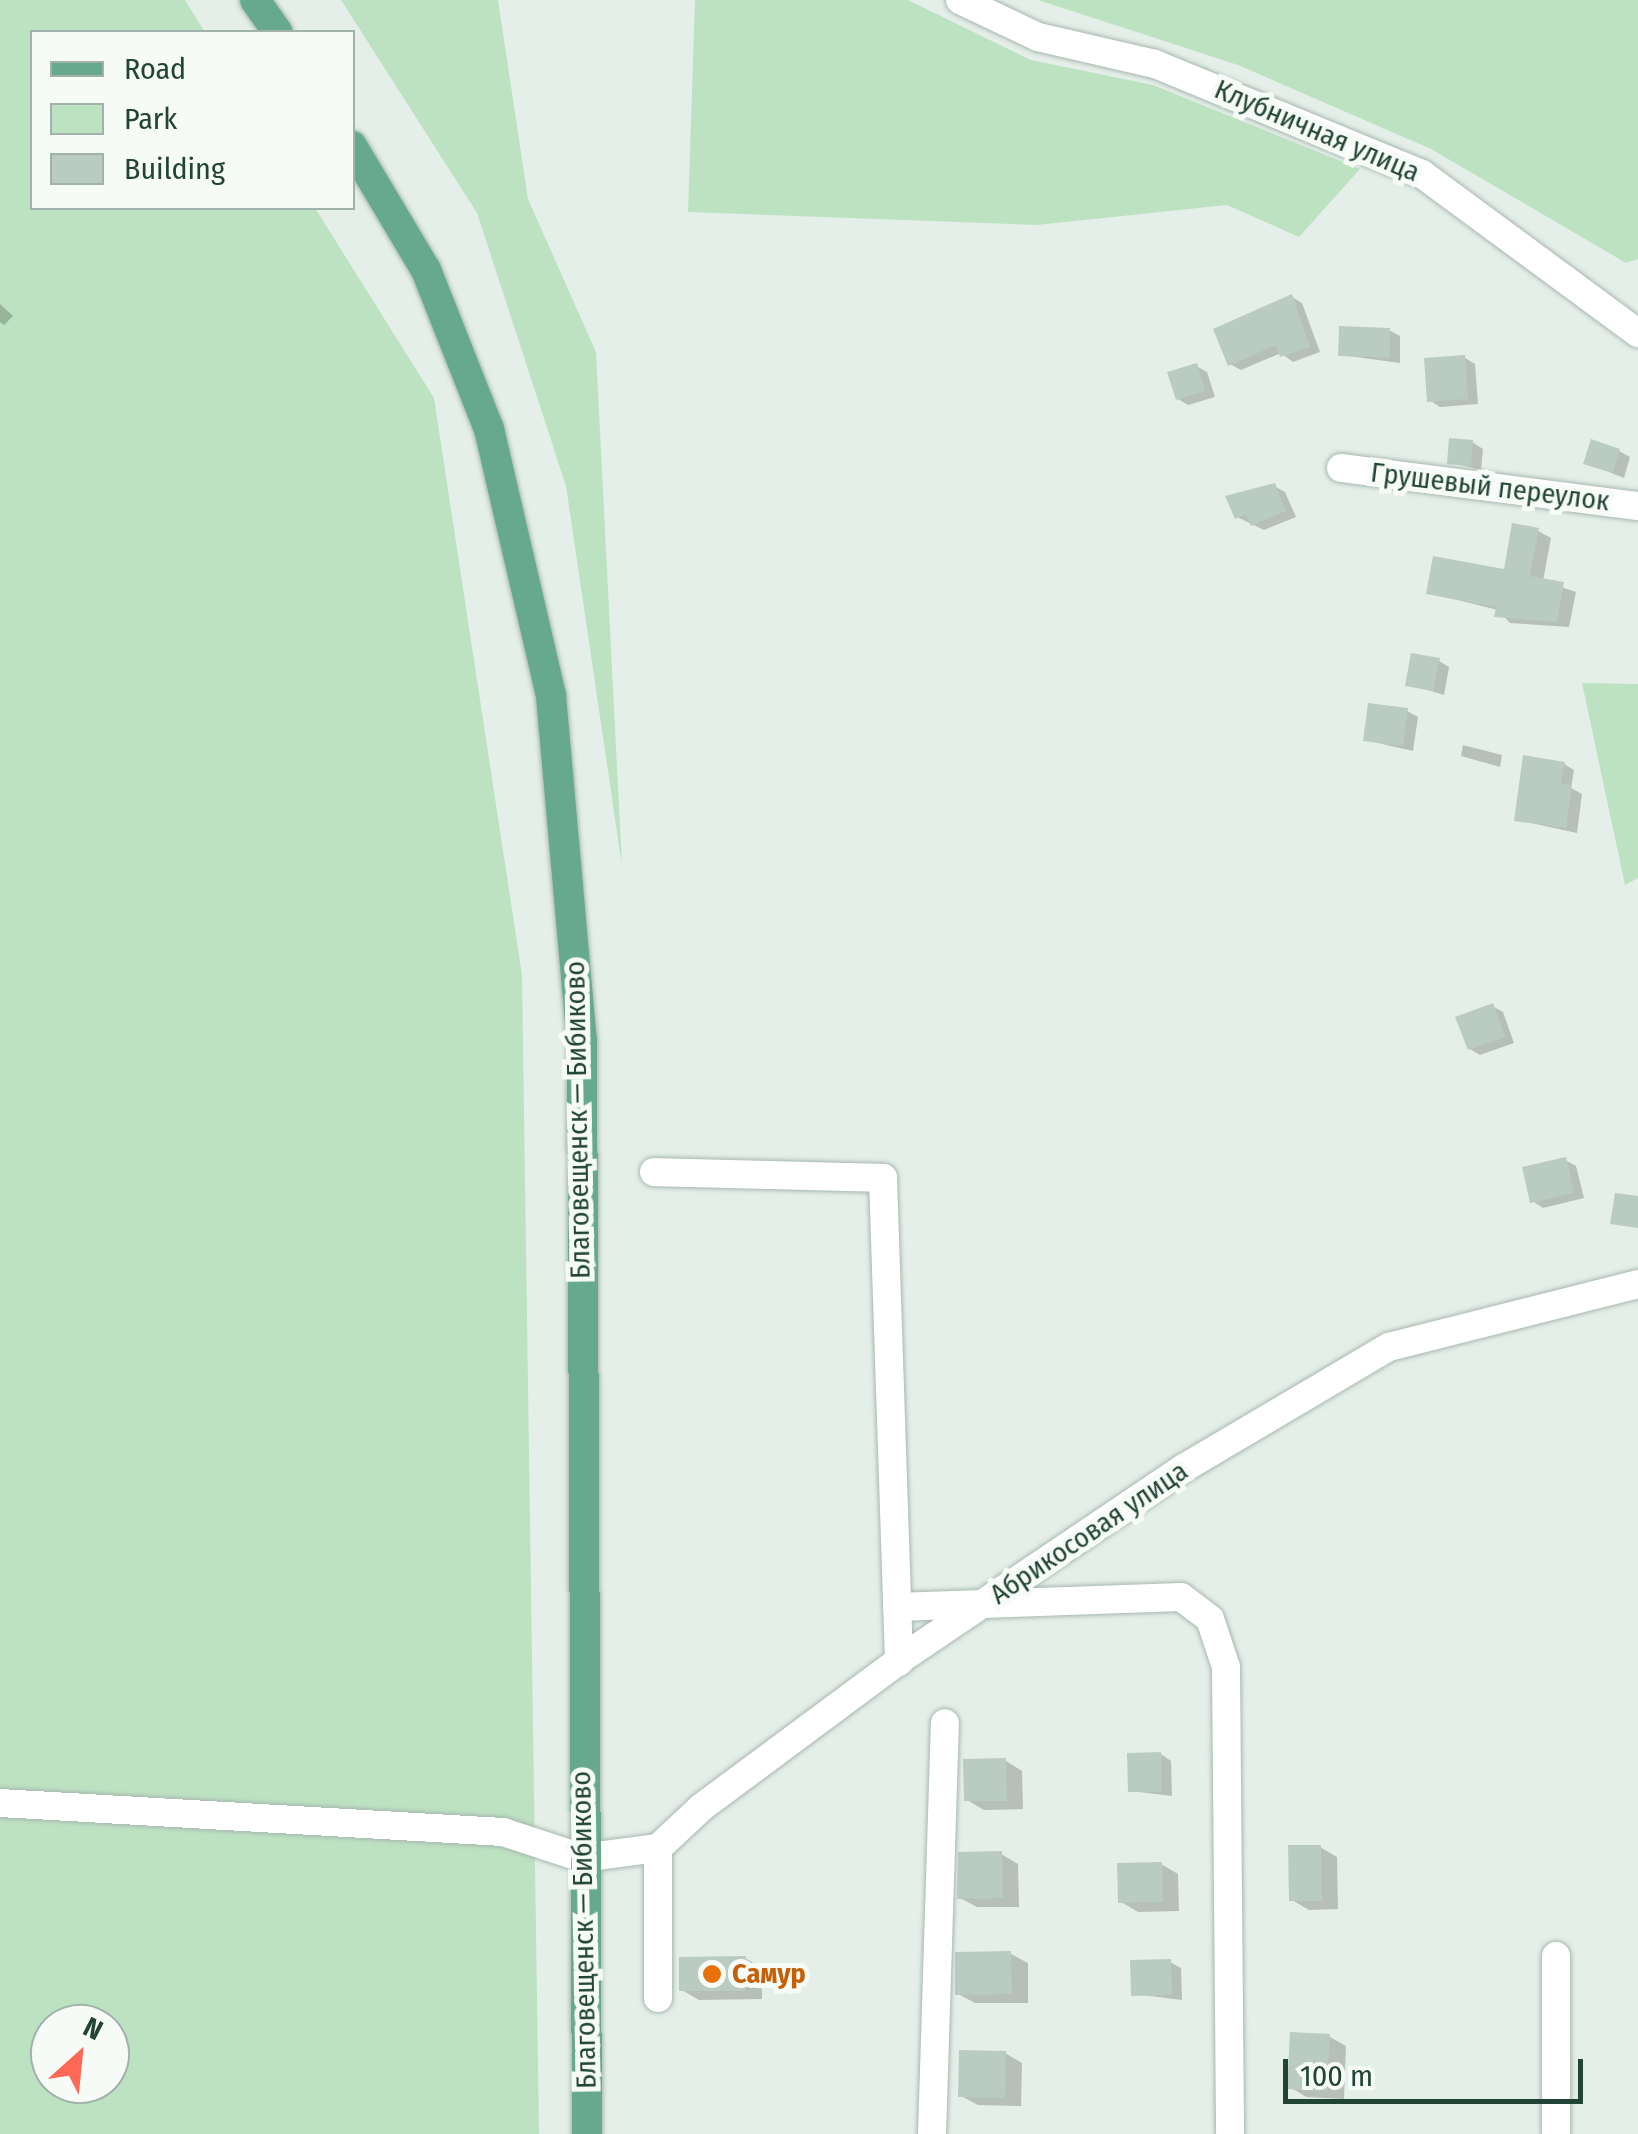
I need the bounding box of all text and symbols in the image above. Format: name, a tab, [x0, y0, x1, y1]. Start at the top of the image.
legend	[30, 30, 355, 210]
text: Road	[124, 51, 186, 87]
street label: Клубничная улица	[1209, 73, 1425, 189]
text: Park	[124, 101, 177, 137]
text: Building	[124, 151, 225, 187]
street label: Грушевый переулок	[1369, 456, 1611, 518]
street label: Благовещенск — Бибиково	[558, 961, 598, 1279]
street label: Абрикосовая улица	[984, 1454, 1194, 1612]
street label: Благовещенск — Бибиково	[564, 1771, 604, 2089]
place label: Самур	[732, 1957, 806, 1991]
marker: Самур	[701, 1963, 723, 1985]
north arrow	[30, 2004, 130, 2104]
text: N	[78, 2010, 108, 2047]
scale bar	[1288, 2039, 1588, 2101]
text: 100 m	[1300, 2058, 1373, 2094]

